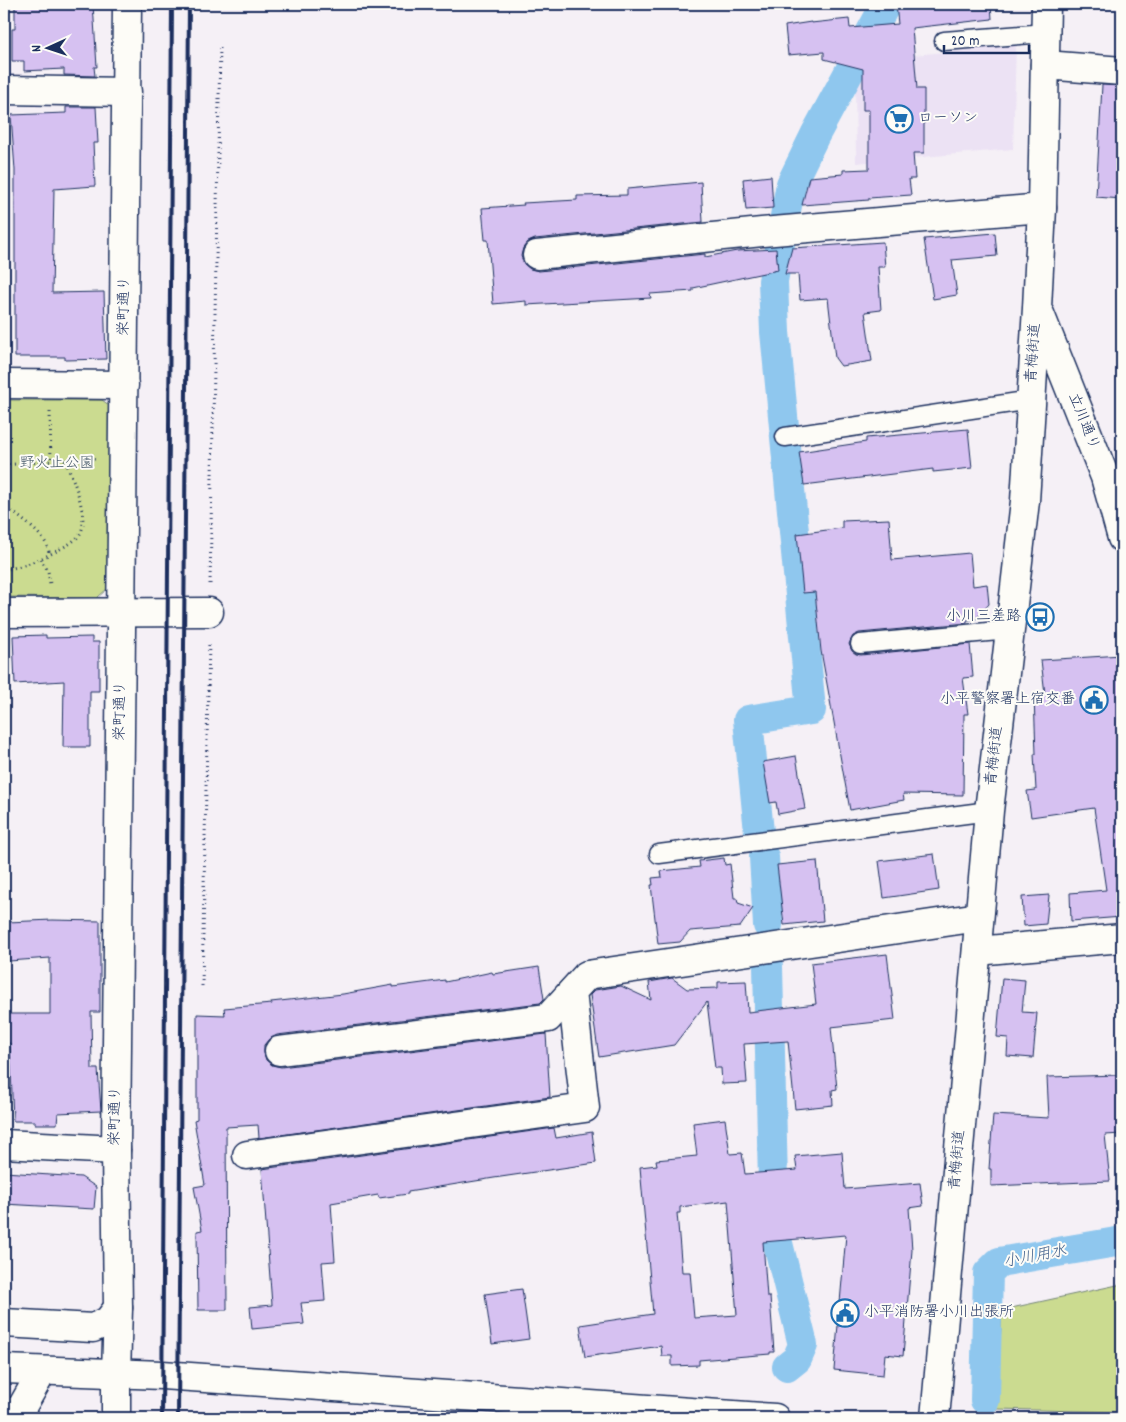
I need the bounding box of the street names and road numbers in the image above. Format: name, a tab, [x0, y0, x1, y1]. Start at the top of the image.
street label: 栄町通り	[113, 276, 137, 336]
street label: 青梅街道	[1021, 322, 1047, 384]
street label: 立川通り	[1062, 390, 1104, 454]
street label: 栄町通り	[109, 681, 133, 741]
street label: 青梅街道	[981, 725, 1009, 787]
street label: 栄町通り	[104, 1086, 128, 1146]
street label: 青梅街道	[944, 1129, 972, 1191]

